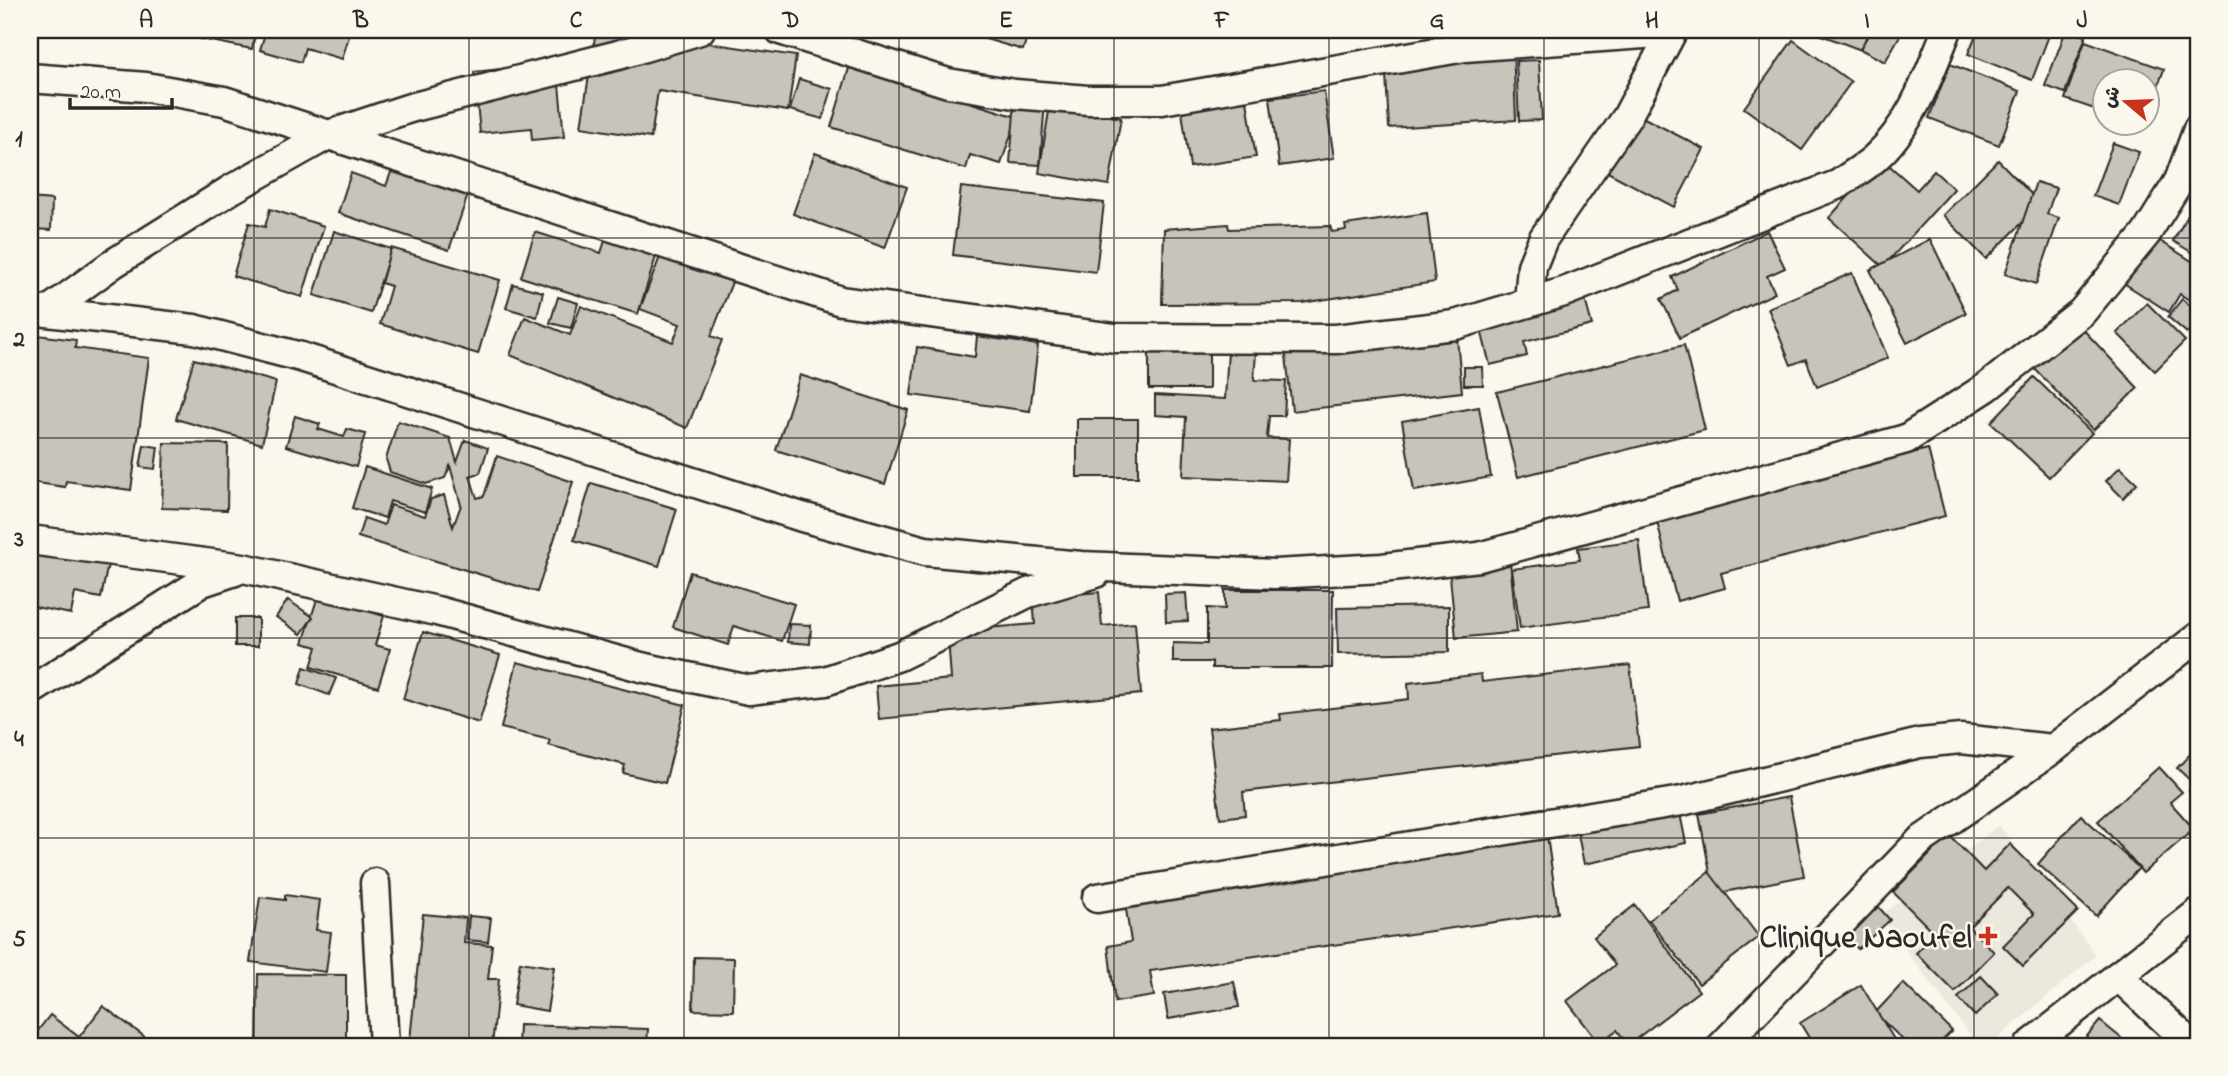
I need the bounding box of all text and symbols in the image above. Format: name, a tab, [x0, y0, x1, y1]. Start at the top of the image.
text: A	[139, 5, 153, 38]
text: B	[352, 5, 369, 38]
text: C	[570, 5, 583, 38]
text: D	[782, 5, 799, 38]
text: E	[999, 5, 1013, 38]
text: F	[1214, 5, 1230, 38]
text: G	[1430, 5, 1444, 38]
text: H	[1645, 5, 1659, 38]
text: I	[1864, 5, 1870, 38]
text: J	[2076, 5, 2088, 38]
scale bar	[70, 66, 172, 110]
north arrow	[2092, 66, 2162, 136]
text: 20 m	[80, 78, 121, 108]
text: ش	[2096, 83, 2128, 112]
text: 1	[15, 124, 23, 157]
text: 2	[12, 324, 25, 357]
text: 3	[13, 524, 24, 557]
text: 4	[14, 724, 24, 757]
place label: Clinique Naoufel	[1760, 916, 1972, 963]
text: 5	[12, 924, 26, 957]
marker: Clinique Naoufel	[1978, 926, 1998, 946]

